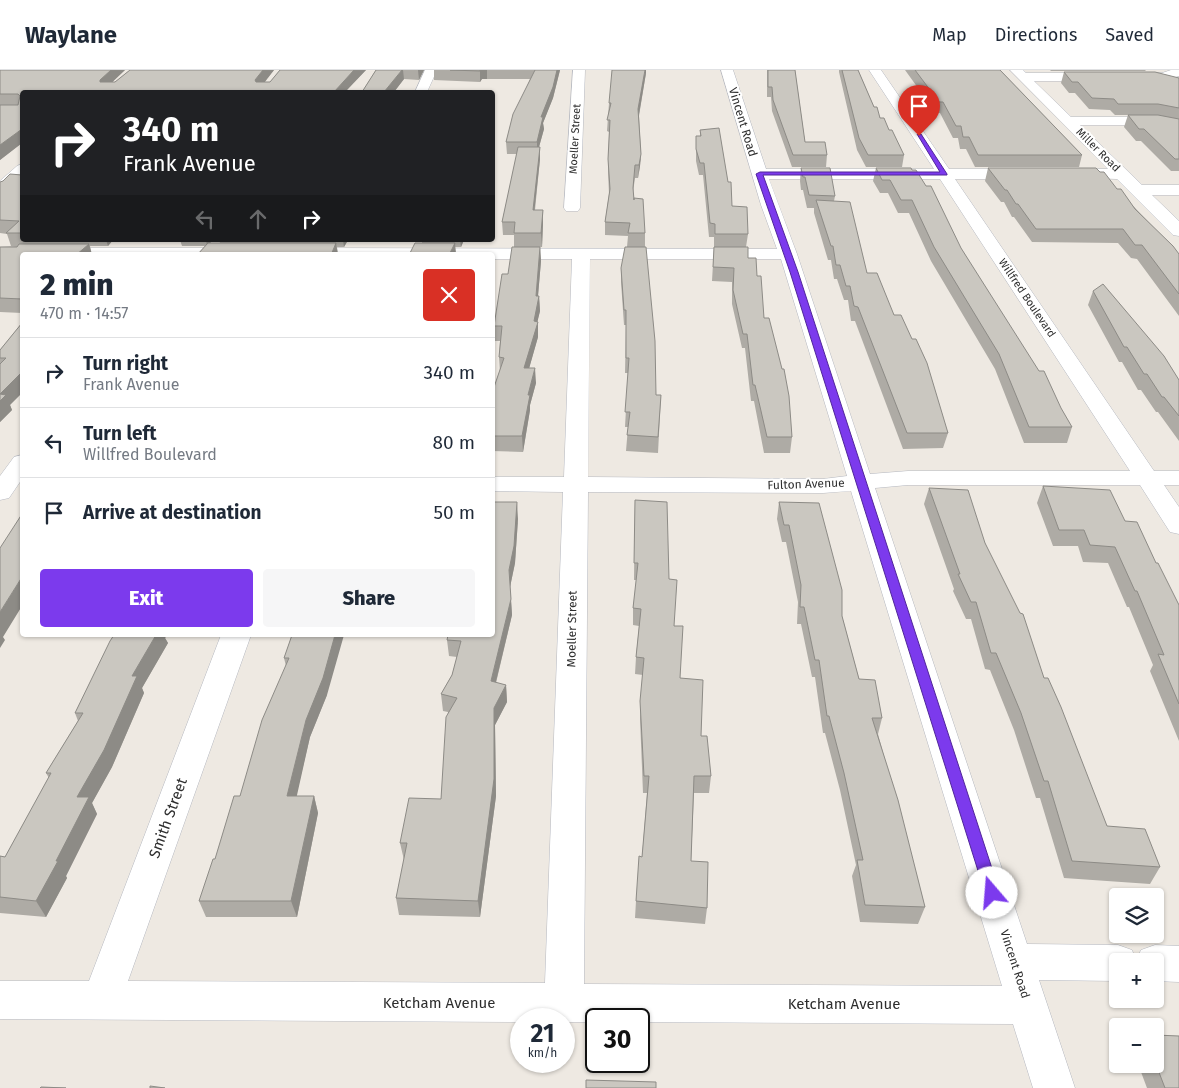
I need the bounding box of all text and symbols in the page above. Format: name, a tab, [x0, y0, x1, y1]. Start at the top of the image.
text: Waylane	[25, 21, 117, 49]
text: Map	[932, 24, 967, 46]
text: Directions	[995, 24, 1077, 46]
text: Saved	[1105, 24, 1154, 46]
pin	[898, 85, 940, 136]
street label: Vincent Road	[726, 86, 760, 158]
icon: arrive	[905, 92, 933, 120]
street label: Moeller Street	[567, 104, 583, 174]
text: 340 m	[123, 108, 219, 150]
icon: right	[40, 110, 105, 175]
street label: Miller Road	[1073, 125, 1123, 175]
text: Frank Avenue	[123, 150, 256, 177]
icon: left	[191, 205, 219, 233]
icon: ahead	[244, 205, 272, 233]
icon: right	[297, 205, 325, 233]
street label: Willfred Boulevard	[996, 256, 1058, 340]
text: 2 min	[40, 267, 113, 303]
button: close	[423, 269, 475, 321]
text: 470 m · 14:57	[40, 304, 128, 323]
text: Turn right	[83, 352, 168, 375]
icon: right	[40, 359, 68, 387]
text: 340 m	[424, 361, 475, 384]
text: Frank Avenue	[83, 375, 180, 394]
text: Turn left	[83, 422, 157, 445]
icon: left	[40, 429, 68, 457]
text: 80 m	[433, 431, 475, 454]
text: Willfred Boulevard	[83, 445, 217, 464]
street label: Fulton Avenue	[767, 476, 845, 492]
icon: arrive	[40, 499, 68, 527]
text: Arrive at destination	[83, 501, 262, 524]
text: 50 m	[434, 501, 475, 524]
button: Exit	[40, 569, 253, 627]
button: Share	[263, 569, 475, 627]
street label: Moeller Street	[564, 590, 580, 667]
street label: Smith Street	[145, 775, 191, 861]
position arrow	[965, 866, 1017, 918]
map controls	[1109, 888, 1164, 1073]
button: layers	[1109, 888, 1164, 943]
street label: Vincent Road	[997, 928, 1033, 1000]
button: +	[1109, 953, 1164, 1008]
street label: Ketcham Avenue	[383, 994, 495, 1012]
street label: Ketcham Avenue	[788, 995, 900, 1013]
speed limit sign: 30	[585, 1008, 650, 1073]
button: −	[1109, 1018, 1164, 1073]
text: 21	[531, 1019, 554, 1049]
text: km/h	[528, 1046, 557, 1060]

